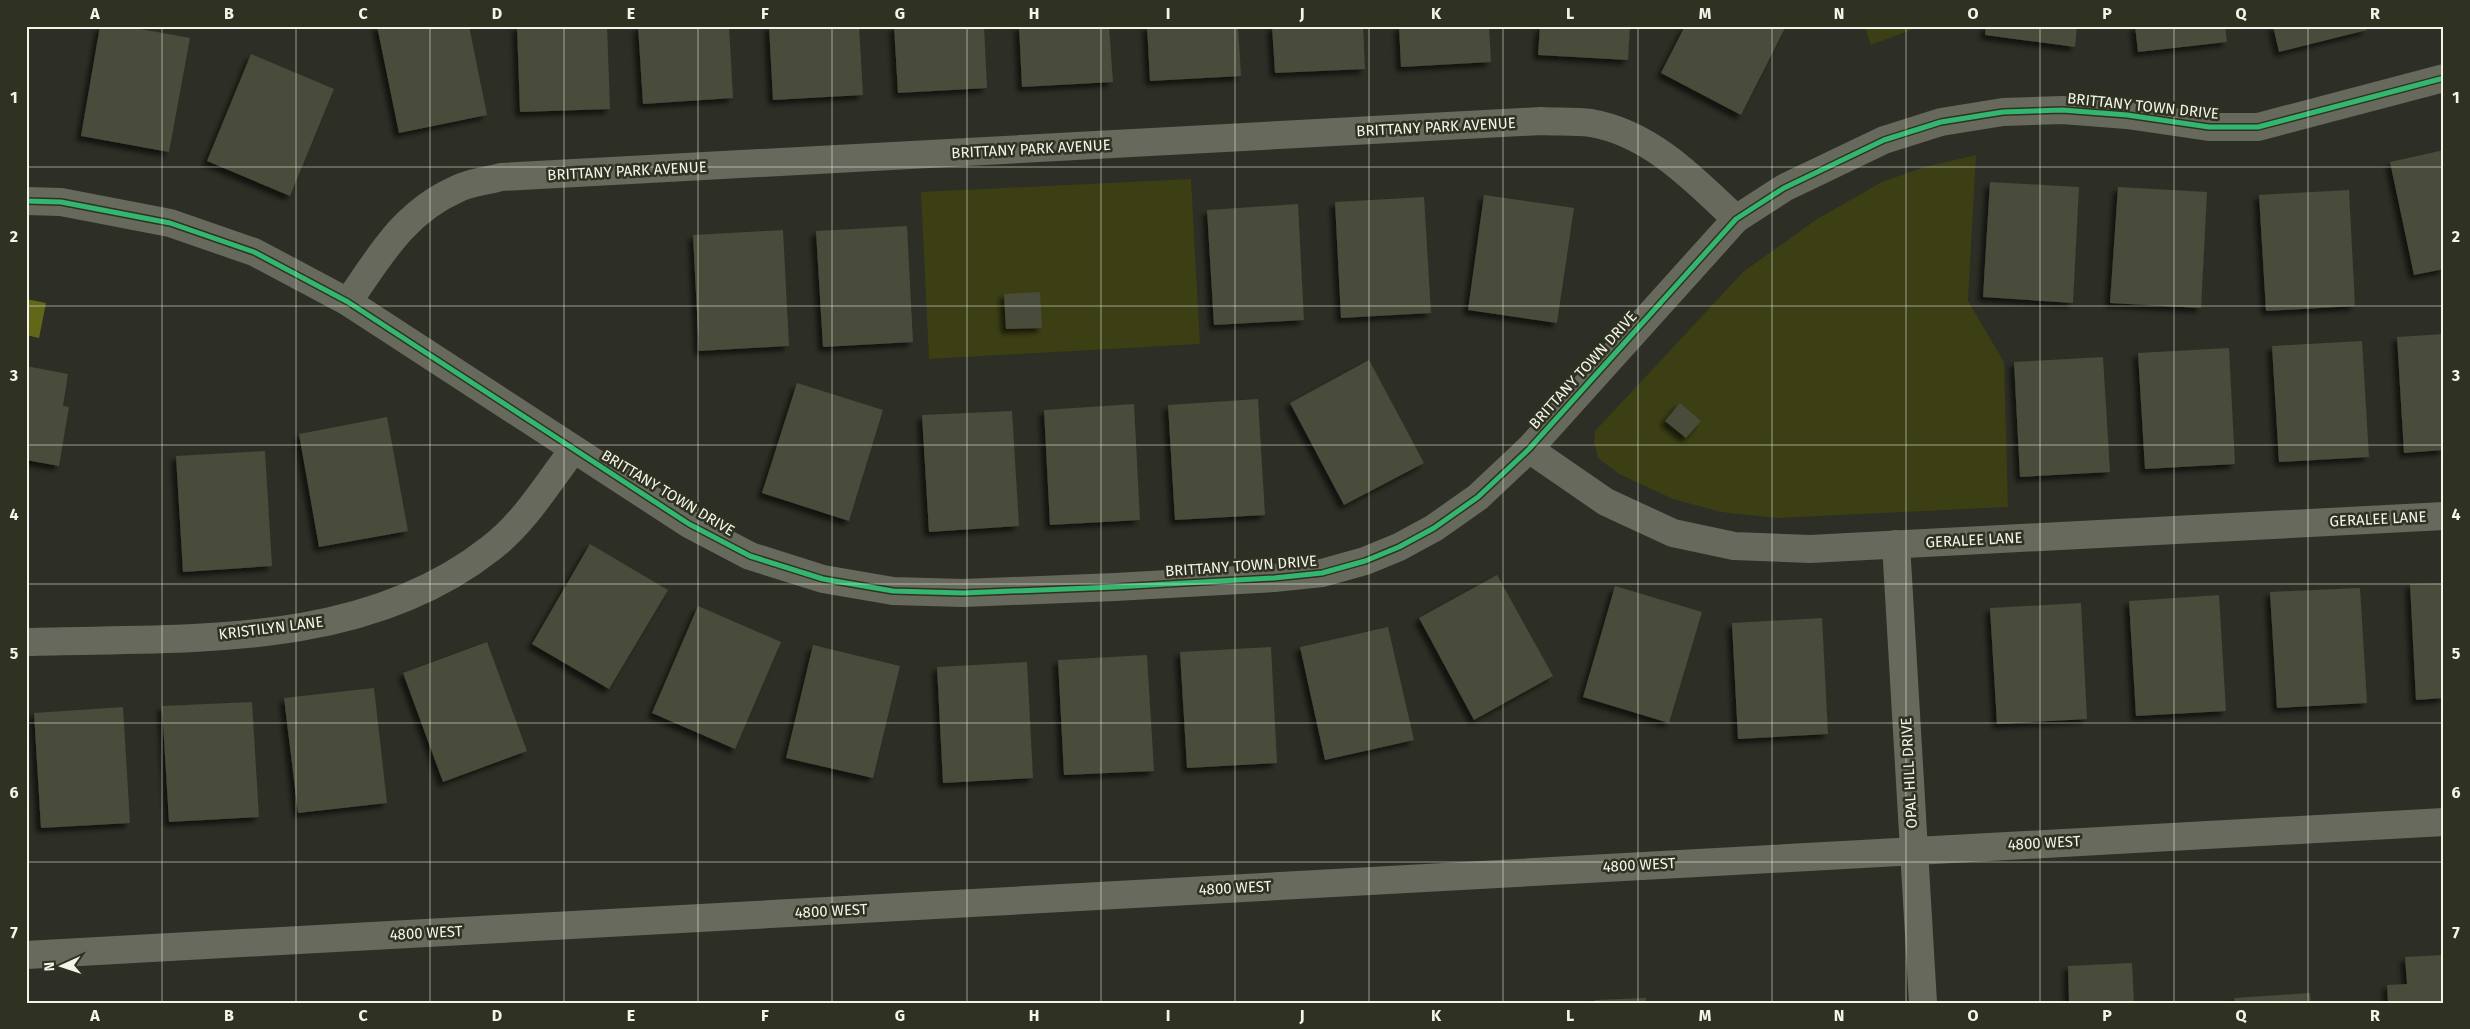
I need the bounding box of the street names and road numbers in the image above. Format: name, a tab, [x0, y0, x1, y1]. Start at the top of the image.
street label: BRITTANY TOWN DRIVE	[2066, 89, 2220, 123]
street label: BRITTANY PARK AVENUE	[1356, 114, 1516, 140]
street label: BRITTANY PARK AVENUE	[951, 136, 1111, 162]
street label: BRITTANY PARK AVENUE	[547, 158, 707, 184]
street label: BRITTANY TOWN DRIVE	[1525, 307, 1641, 433]
street label: BRITTANY TOWN DRIVE	[598, 446, 738, 540]
street label: GERALEE LANE	[2329, 507, 2427, 531]
street label: GERALEE LANE	[1925, 528, 2023, 552]
street label: BRITTANY TOWN DRIVE	[1164, 552, 1318, 580]
street label: KRISTILYN LANE	[218, 613, 324, 643]
street label: OPAL HILL DRIVE	[1897, 717, 1921, 829]
street label: 4800 WEST	[2007, 832, 2081, 854]
street label: 4800 WEST	[1602, 854, 1676, 876]
street label: 4800 WEST	[1198, 877, 1272, 899]
street label: 4800 WEST	[794, 900, 868, 922]
street label: 4800 WEST	[389, 922, 463, 944]

